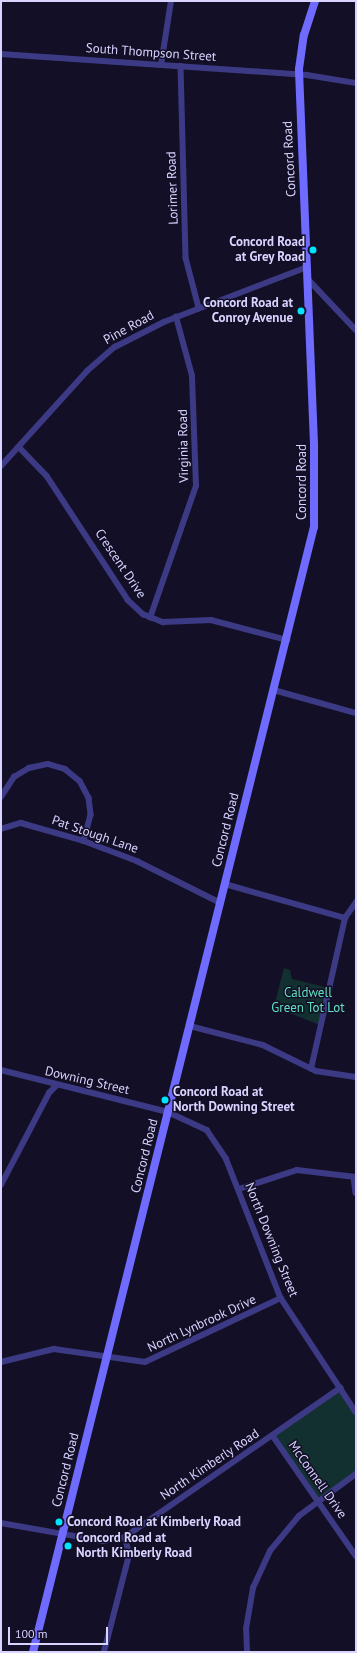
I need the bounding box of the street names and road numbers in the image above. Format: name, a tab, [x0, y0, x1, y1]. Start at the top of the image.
street label: South Thompson Street	[85, 41, 217, 65]
street label: Concord Road	[280, 121, 300, 197]
street label: Lorimer Road	[164, 151, 182, 225]
street label: Pine Road	[101, 308, 157, 348]
street label: Virginia Road	[176, 409, 192, 483]
street label: Concord Road	[294, 444, 310, 520]
street label: Crescent Drive	[91, 526, 149, 602]
street label: Concord Road	[209, 791, 243, 869]
street label: Pat Stough Lane	[50, 813, 140, 857]
street label: Downing Street	[43, 1064, 131, 1098]
street label: Concord Road	[128, 1117, 162, 1195]
street label: North Downing Street	[241, 1181, 301, 1299]
street label: North Lynbrook Drive	[145, 1292, 259, 1356]
street label: North Kimberly Road	[157, 1426, 263, 1504]
street label: Concord Road	[49, 1431, 83, 1509]
street label: McConnell Drive	[284, 1438, 350, 1522]

